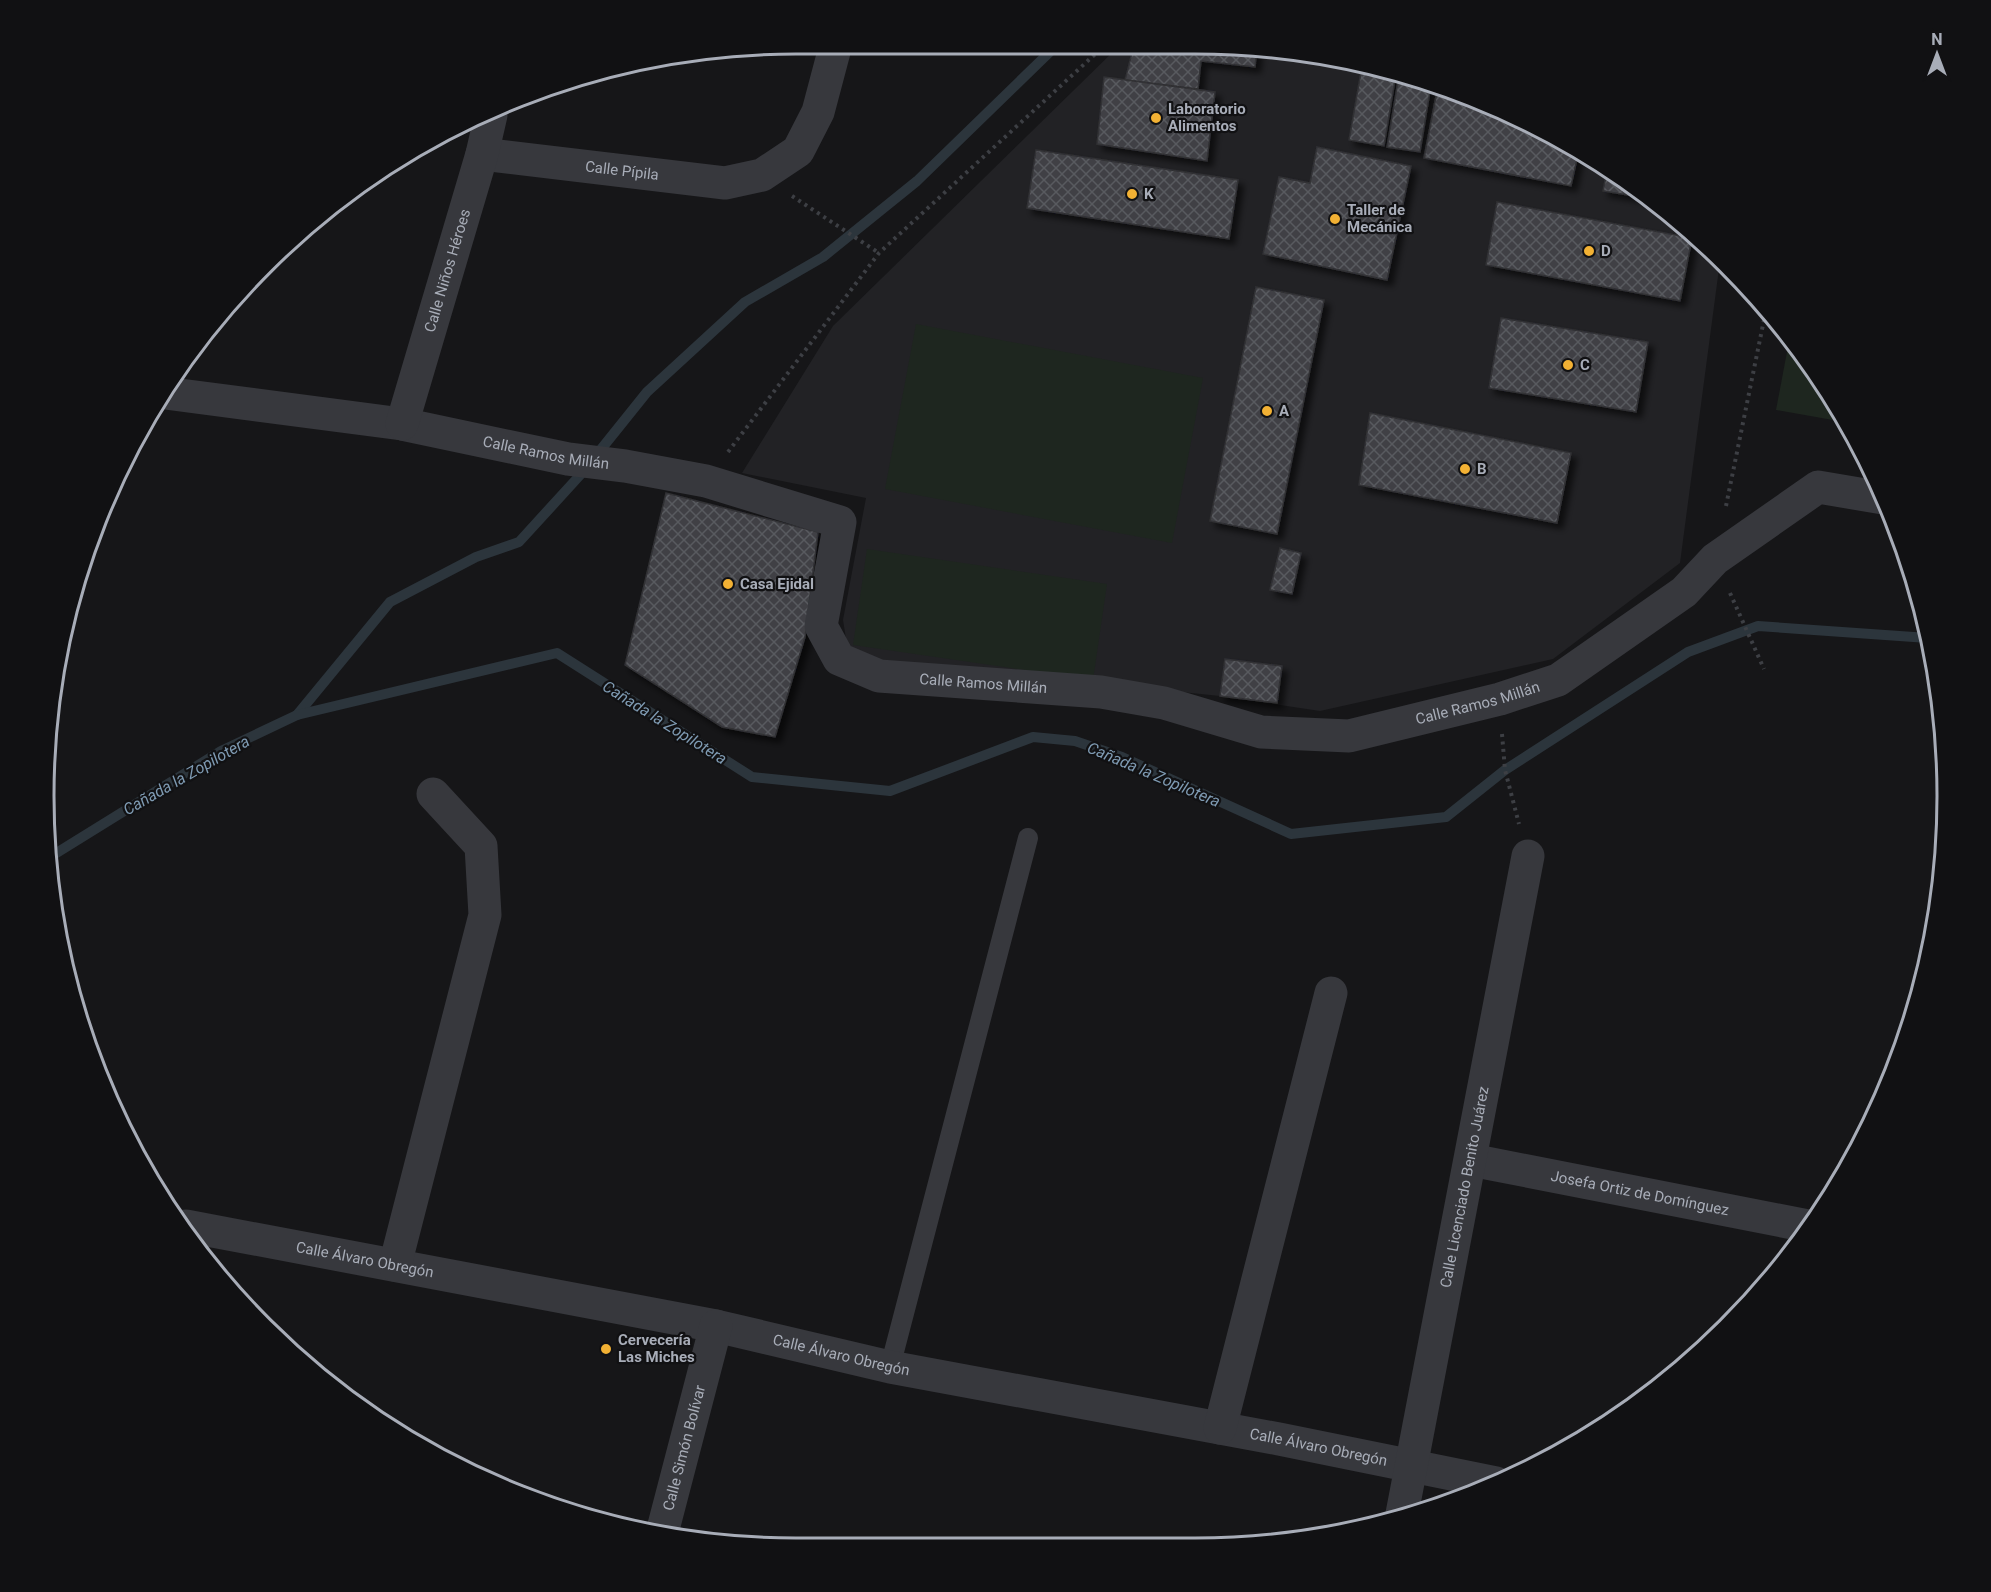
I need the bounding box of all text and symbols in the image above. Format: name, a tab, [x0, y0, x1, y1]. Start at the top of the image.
north arrow	[1907, 24, 1967, 84]
text: N	[1931, 30, 1943, 49]
place label: Laboratorio Alimentos	[1168, 100, 1246, 135]
marker: Laboratorio Alimentos	[1149, 111, 1163, 125]
street label: Calle Pípila	[584, 157, 660, 184]
place label: K	[1144, 185, 1154, 203]
marker: K	[1125, 187, 1139, 201]
place label: Taller de Mecánica	[1347, 201, 1412, 236]
street label: Calle Niños Héroes	[421, 207, 474, 334]
marker: Taller de Mecánica	[1328, 212, 1342, 226]
place label: D	[1601, 242, 1611, 260]
marker: D	[1582, 244, 1596, 258]
place label: C	[1580, 356, 1590, 374]
marker: C	[1561, 358, 1575, 372]
place label: A	[1279, 402, 1290, 420]
marker: A	[1260, 404, 1274, 418]
street label: Calle Ramos Millán	[481, 432, 610, 473]
place label: B	[1477, 460, 1487, 478]
marker: B	[1458, 462, 1472, 476]
place label: Casa Ejidal	[740, 575, 814, 593]
marker: Casa Ejidal	[721, 577, 735, 591]
street label: Calle Ramos Millán	[919, 670, 1048, 697]
water label: Cañada la Zopilotera	[599, 677, 730, 768]
street label: Calle Ramos Millán	[1414, 678, 1542, 728]
water label: Cañada la Zopilotera	[120, 732, 253, 819]
water label: Cañada la Zopilotera	[1084, 738, 1223, 811]
street label: Calle Licenciado Benito Juárez	[1436, 1085, 1493, 1289]
street label: Josefa Ortiz de Domínguez	[1549, 1167, 1730, 1219]
street label: Calle Álvaro Obregón	[294, 1238, 435, 1282]
place label: Cervecería Las Miches	[618, 1331, 695, 1366]
street label: Calle Álvaro Obregón	[771, 1331, 911, 1379]
marker: Cervecería Las Miches	[599, 1342, 613, 1356]
street label: Calle Simón Bolívar	[659, 1383, 709, 1513]
street label: Calle Álvaro Obregón	[1248, 1425, 1389, 1470]

